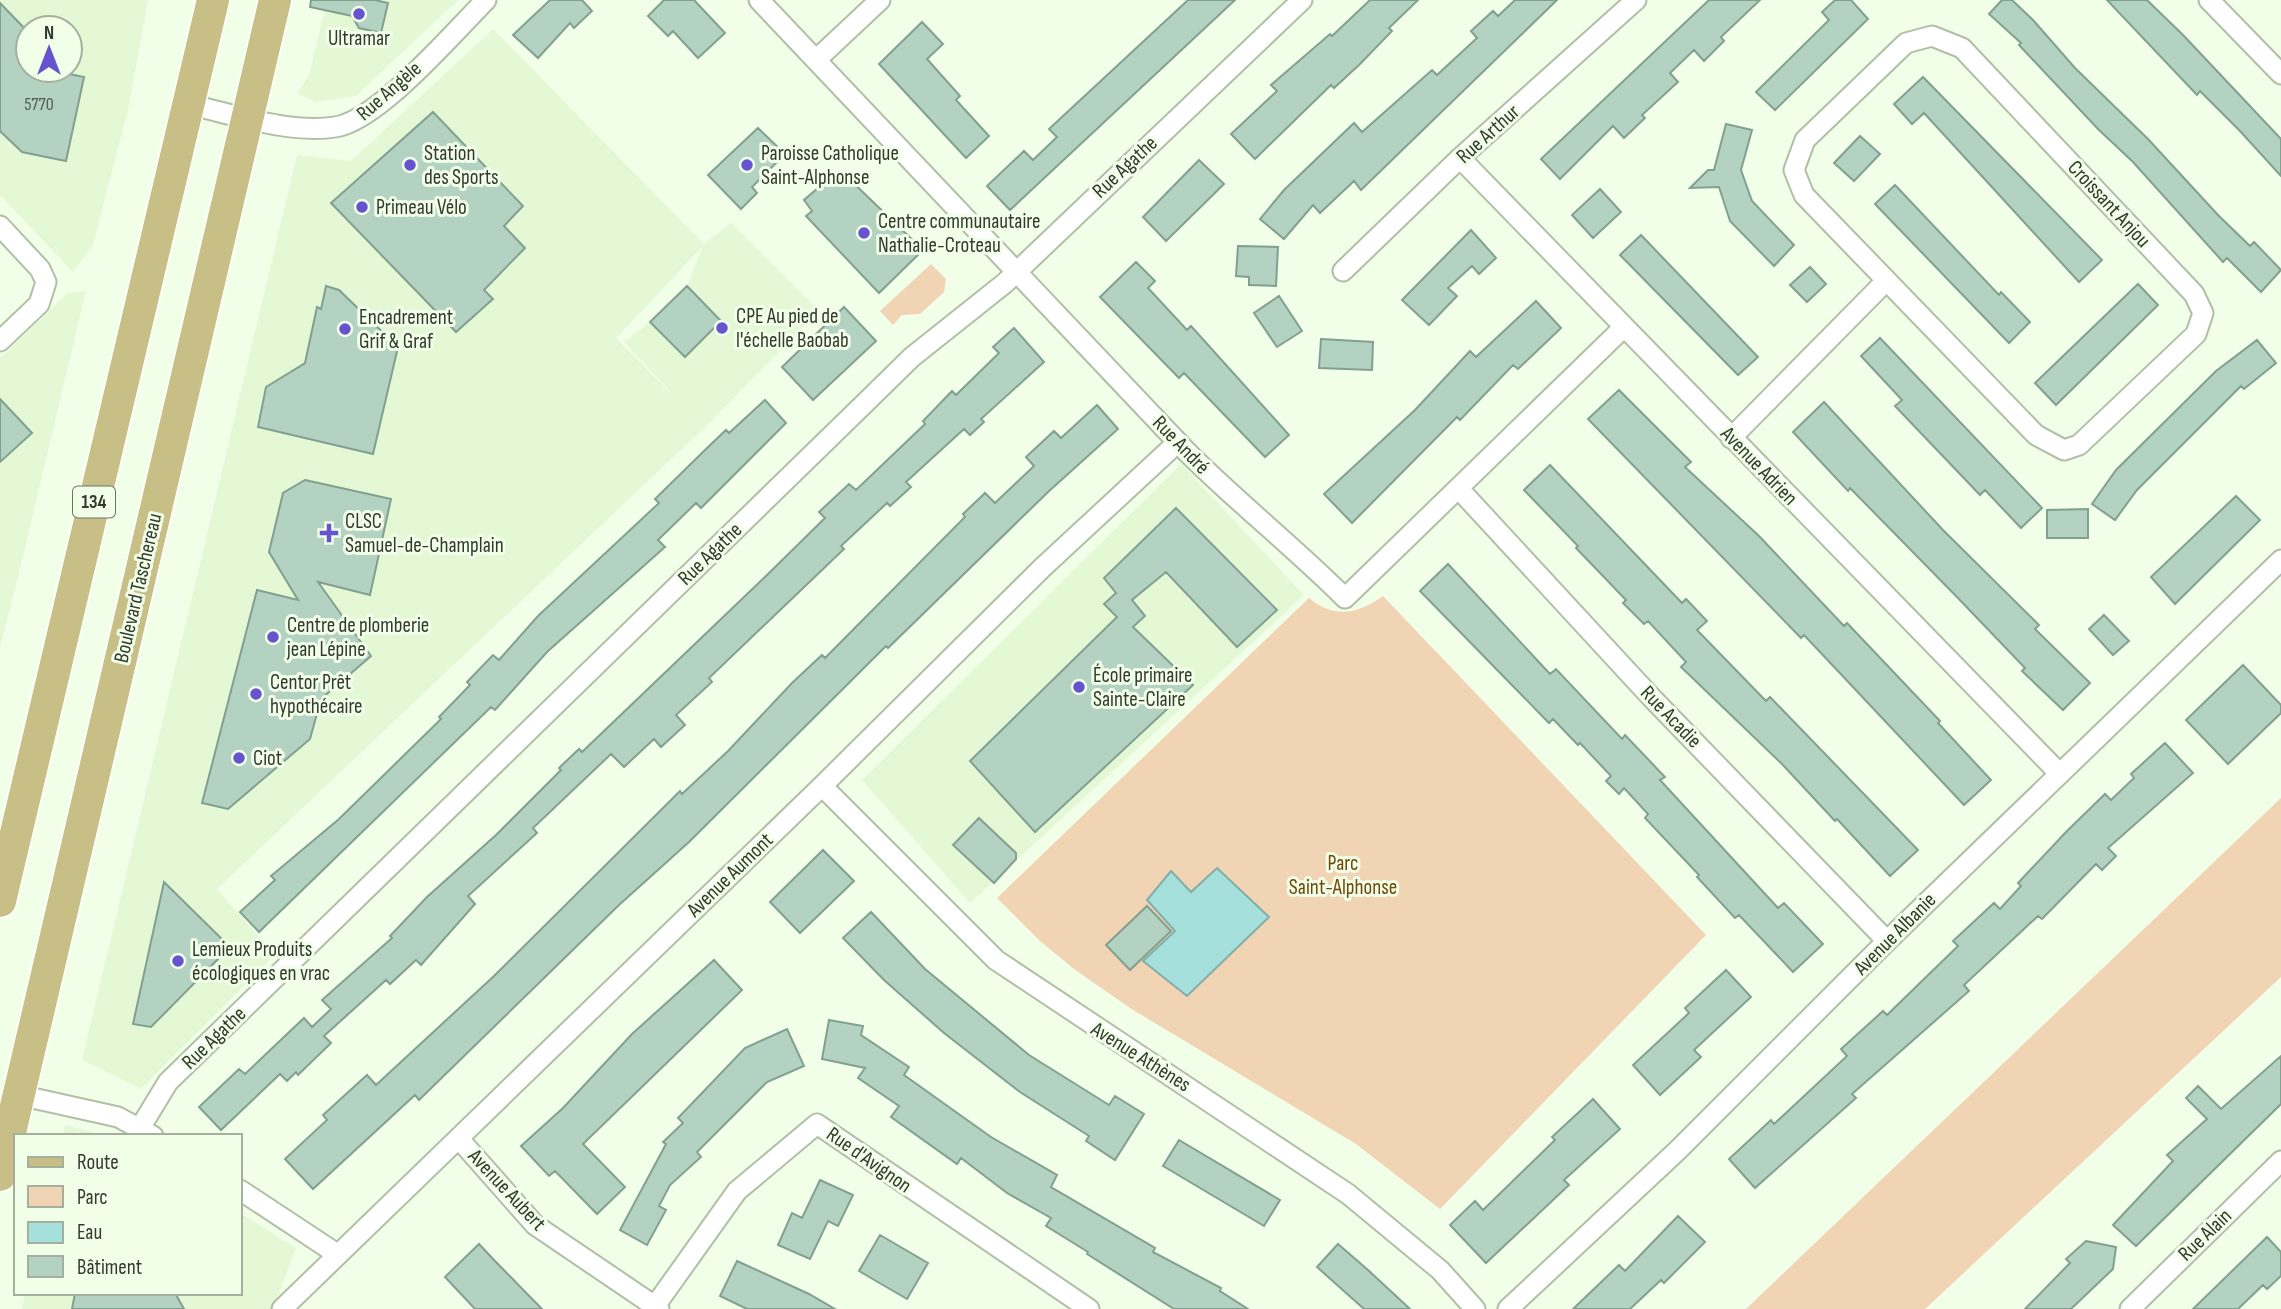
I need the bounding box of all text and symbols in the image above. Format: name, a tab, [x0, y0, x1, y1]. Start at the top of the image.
marker: Ultramar	[351, 6, 367, 22]
north arrow	[14, 14, 84, 84]
text: N	[44, 22, 54, 45]
place label: Ultramar	[328, 26, 390, 51]
street label: Rue Angèle	[351, 56, 427, 126]
house number: 5770	[24, 94, 54, 115]
street label: Rue Arthur	[1451, 99, 1525, 169]
street label: Rue Agathe	[1087, 131, 1163, 203]
place label: Station des Sports	[424, 141, 499, 190]
place label: Paroisse Catholique Saint-Alphonse	[761, 141, 899, 190]
street label: Croissant Anjou	[2062, 155, 2156, 253]
marker: Station des Sports	[402, 157, 418, 173]
marker: Paroisse Catholique Saint-Alphonse	[739, 157, 755, 173]
place label: Primeau Vélo	[376, 195, 467, 220]
marker: Primeau Vélo	[354, 199, 370, 215]
place label: Centre communautaire Nathalie-Croteau	[878, 209, 1041, 258]
marker: Centre communautaire Nathalie-Croteau	[856, 225, 872, 241]
place label: CPE Au pied de l'échelle Baobab	[736, 304, 849, 353]
place label: Encadrement Grif & Graf	[359, 305, 453, 354]
marker: CPE Au pied de l'échelle Baobab	[714, 320, 730, 336]
marker: Encadrement Grif & Graf	[337, 321, 353, 337]
street label: Rue André	[1147, 411, 1215, 479]
street label: Avenue Adrien	[1715, 421, 1803, 510]
road number: 134	[73, 486, 115, 517]
place label: CLSC Samuel-de-Champlain	[345, 509, 504, 558]
street label: Boulevard Taschereau	[109, 511, 167, 665]
street label: Rue Agathe	[673, 517, 747, 591]
marker: CLSC Samuel-de-Champlain	[319, 523, 339, 543]
place label: Centre de plomberie jean Lépine	[286, 613, 429, 662]
marker: Centre de plomberie jean Lépine	[265, 629, 281, 645]
place label: École primaire Sainte-Claire	[1093, 663, 1192, 712]
place label: Centor Prêt hypothécaire	[270, 670, 363, 719]
marker: École primaire Sainte-Claire	[1071, 679, 1087, 695]
street label: Rue Acadie	[1635, 681, 1707, 753]
marker: Centor Prêt hypothécaire	[248, 686, 264, 702]
place label: Ciot	[253, 746, 282, 771]
marker: Ciot	[231, 750, 247, 766]
street label: Avenue Aumont	[681, 828, 778, 923]
park label: Parc Saint-Alphonse	[1289, 851, 1397, 900]
street label: Avenue Albanie	[1848, 888, 1941, 981]
place label: Lemieux Produits écologiques en vrac	[192, 937, 330, 986]
marker: Lemieux Produits écologiques en vrac	[170, 953, 186, 969]
street label: Rue Agathe	[177, 1001, 251, 1075]
street label: Avenue Athènes	[1086, 1016, 1195, 1097]
street label: Rue d'Avignon	[822, 1122, 916, 1198]
legend	[14, 1134, 242, 1295]
street label: Avenue Aubert	[462, 1143, 551, 1236]
text: Route	[77, 1150, 119, 1175]
text: Parc	[77, 1185, 108, 1210]
street label: Rue Alain	[2173, 1204, 2237, 1266]
text: Eau	[77, 1220, 102, 1245]
text: Bâtiment	[77, 1255, 142, 1280]

